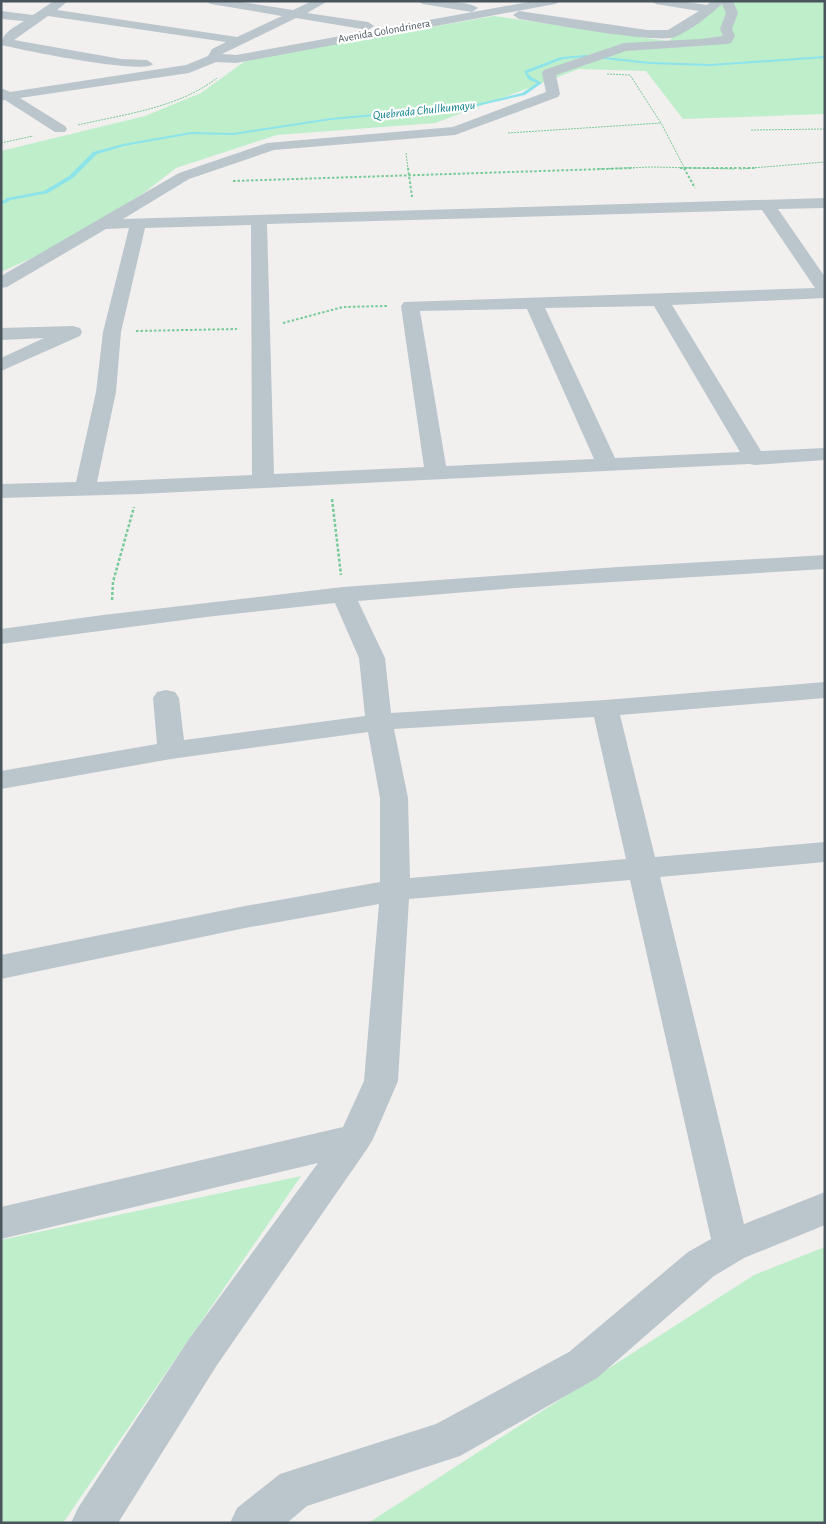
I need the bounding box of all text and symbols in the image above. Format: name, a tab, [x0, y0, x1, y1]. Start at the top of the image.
street label: Avenida Golondrinera	[337, 17, 431, 45]
water label: Quebrada Chullkumayu	[372, 99, 476, 122]

